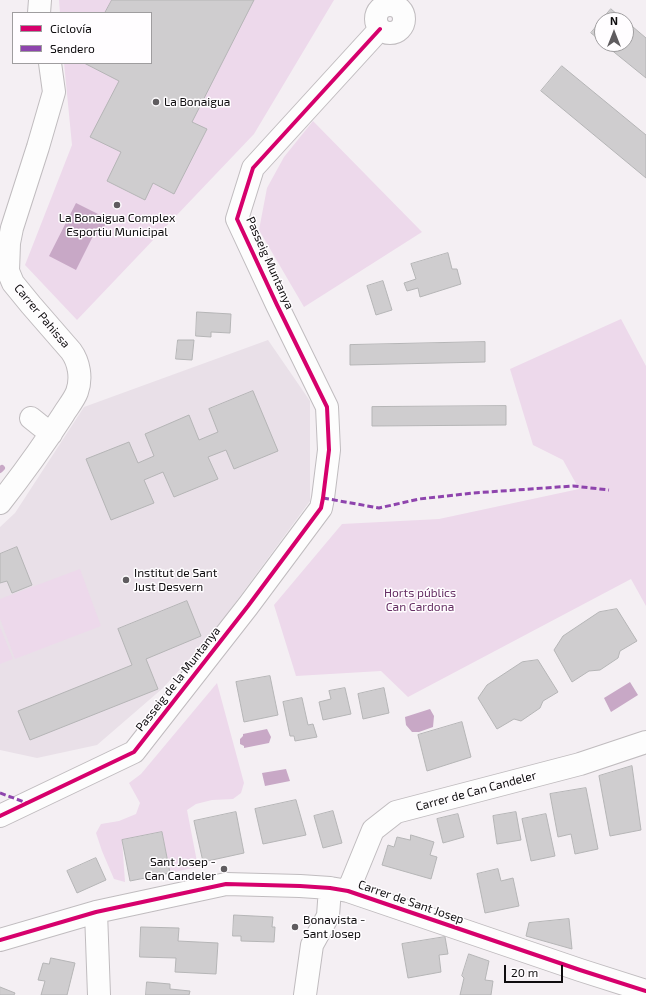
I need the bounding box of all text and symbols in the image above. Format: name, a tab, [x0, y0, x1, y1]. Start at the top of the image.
legend	[12, 12, 152, 64]
north arrow	[594, 12, 634, 52]
text: N	[610, 14, 618, 27]
text: Ciclovía	[50, 21, 92, 35]
text: Sendero	[50, 41, 95, 55]
place label: La Bonaigua	[164, 95, 230, 109]
marker: La Bonaigua	[151, 97, 161, 107]
marker: La Bonaigua Complex Esportiu Municipal	[112, 200, 122, 210]
place label: La Bonaigua Complex Esportiu Municipal	[59, 211, 175, 239]
street label: Passeig Muntanya	[243, 214, 297, 312]
street label: Carrer Pahissa	[11, 281, 73, 351]
place label: Institut de Sant Just Desvern	[134, 566, 217, 594]
marker: Institut de Sant Just Desvern	[121, 575, 131, 585]
park label: Horts públics Can Cardona	[384, 586, 456, 614]
street label: Passeig de la Muntanya	[133, 624, 223, 734]
street label: Carrer de Can Candeler	[414, 768, 538, 814]
place label: Sant Josep - Can Candeler	[144, 855, 216, 883]
marker: Sant Josep - Can Candeler	[219, 864, 229, 874]
street label: Carrer de Sant Josep	[356, 877, 466, 927]
place label: Bonavista - Sant Josep	[303, 913, 365, 941]
marker: Bonavista - Sant Josep	[290, 922, 300, 932]
scale bar	[506, 957, 565, 983]
text: 20 m	[511, 965, 538, 979]

